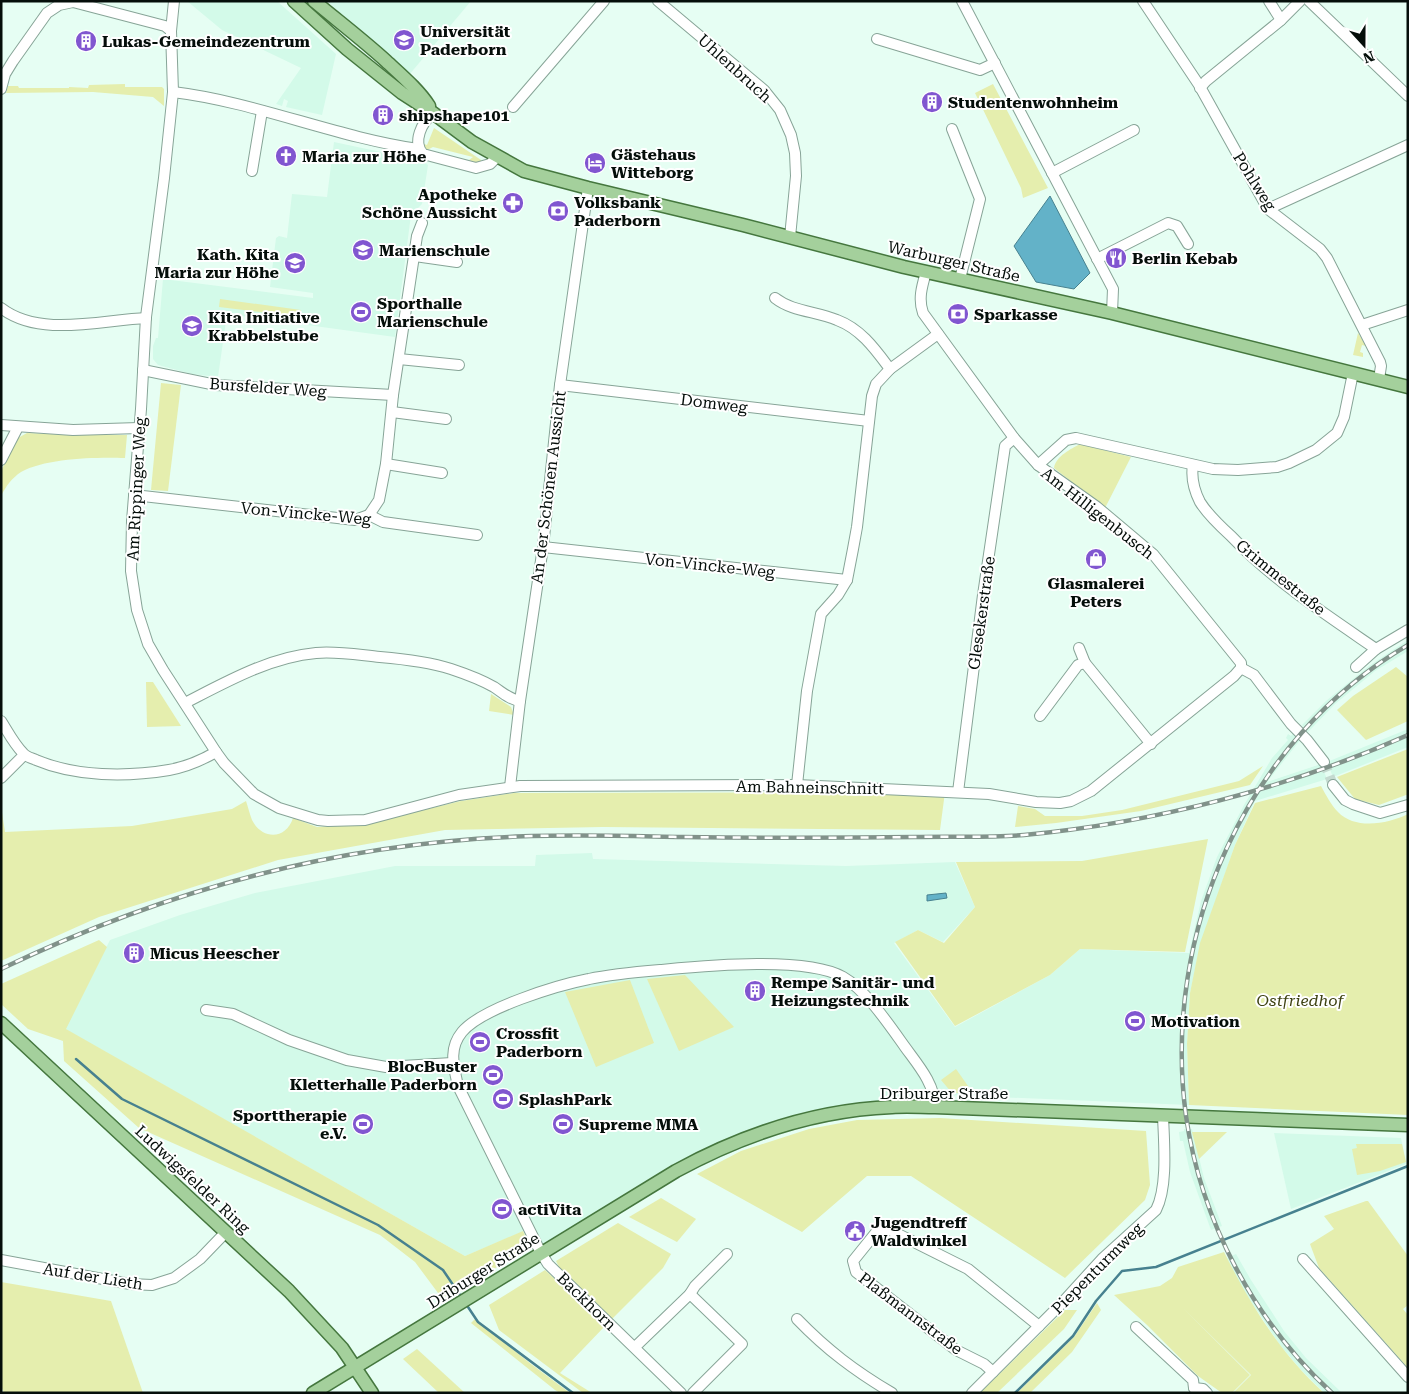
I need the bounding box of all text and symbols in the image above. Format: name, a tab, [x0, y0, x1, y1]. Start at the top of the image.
north arrow	[1339, 20, 1389, 70]
place label: Universität Paderborn	[420, 22, 511, 59]
school or university icon: Universität Paderborn	[392, 28, 416, 52]
building icon: Lukas-Gemeindezentrum	[74, 29, 98, 53]
street label: Uhlenbruch	[694, 30, 776, 107]
place label: Lukas-Gemeindezentrum	[102, 32, 311, 51]
text: N	[1361, 48, 1377, 67]
building icon: Studentenwohnheim	[920, 90, 944, 114]
place label: Studentenwohnheim	[948, 93, 1119, 112]
building icon: shipshape101	[371, 103, 395, 127]
place label: shipshape101	[399, 106, 509, 125]
church icon: Maria zur Höhe	[274, 144, 298, 168]
place label: Gästehaus Witteborg	[611, 145, 696, 182]
place label: Maria zur Höhe	[302, 147, 427, 166]
street label: Pohlweg	[1229, 148, 1280, 215]
hotel icon: Gästehaus Witteborg	[583, 151, 607, 175]
place label: Apotheke Schöne Aussicht	[362, 185, 497, 222]
pharmacy icon: Apotheke Schöne Aussicht	[501, 191, 525, 215]
place label: Volksbank Paderborn	[574, 193, 661, 230]
bank icon: Volksbank Paderborn	[546, 199, 570, 223]
street label: Warburger Straße	[886, 237, 1022, 286]
school or university icon: Marienschule	[351, 238, 375, 262]
place label: Marienschule	[379, 241, 490, 260]
place label: Kath. Kita Maria zur Höhe	[154, 245, 280, 282]
restaurant icon: Berlin Kebab	[1104, 246, 1128, 270]
place label: Berlin Kebab	[1132, 249, 1238, 268]
school or university icon: Kath. Kita Maria zur Höhe	[283, 251, 307, 275]
place label: Sporthalle Marienschule	[377, 294, 488, 331]
sports icon: Sporthalle Marienschule	[349, 300, 373, 324]
bank icon: Sparkasse	[946, 302, 970, 326]
place label: Sparkasse	[974, 305, 1058, 324]
place label: Kita Initiative Krabbelstube	[208, 308, 320, 345]
school or university icon: Kita Initiative Krabbelstube	[180, 314, 204, 338]
street label: Bursfelder Weg	[209, 374, 328, 401]
street label: An der Schönen Aussicht	[527, 389, 570, 585]
street label: Domweg	[679, 390, 749, 417]
street label: Am Rippinger Weg	[123, 416, 150, 561]
street label: Am Hilligenbusch	[1038, 463, 1158, 563]
street label: Von-Vincke-Weg	[240, 498, 373, 529]
street label: Grimmestraße	[1232, 536, 1329, 619]
shop icon: Glasmalerei Peters	[1084, 547, 1108, 571]
street label: Von-Vincke-Weg	[644, 549, 777, 582]
street label: Glesekerstraße	[964, 555, 999, 671]
place label: Glasmalerei Peters	[1048, 574, 1145, 611]
street label: Am Bahneinschnitt	[736, 777, 884, 798]
building icon: Micus Heescher	[122, 941, 146, 965]
place label: Micus Heescher	[150, 944, 280, 963]
place label: Rempe Sanitär- und Heizungstechnik	[771, 973, 935, 1010]
building icon: Rempe Sanitär- und Heizungstechnik	[743, 979, 767, 1003]
park label: Ostfriedhof	[1256, 991, 1345, 1010]
sports icon: Motivation	[1123, 1009, 1147, 1033]
place label: Motivation	[1151, 1012, 1240, 1031]
place label: Crossfit Paderborn	[496, 1024, 583, 1061]
sports icon: Crossfit Paderborn	[468, 1030, 492, 1054]
place label: BlocBuster Kletterhalle Paderborn	[290, 1057, 477, 1094]
sports icon: BlocBuster Kletterhalle Paderborn	[481, 1063, 505, 1087]
street label: Driburger Straße	[880, 1084, 1008, 1103]
sports icon: SplashPark	[491, 1087, 515, 1111]
place label: SplashPark	[519, 1090, 612, 1109]
place label: Sporttherapie e.V.	[233, 1106, 347, 1143]
sports icon: Sporttherapie e.V.	[351, 1112, 375, 1136]
sports icon: Supreme MMA	[551, 1112, 575, 1136]
place label: Supreme MMA	[579, 1115, 699, 1134]
street label: Ludwigsfelder Ring	[131, 1121, 255, 1238]
sports icon: actiVita	[490, 1197, 514, 1221]
place label: actiVita	[518, 1200, 582, 1219]
place label: Jugendtreff Waldwinkel	[871, 1213, 967, 1250]
street label: Piepenturmweg	[1048, 1218, 1148, 1318]
public building icon: Jugendtreff Waldwinkel	[843, 1219, 867, 1243]
street label: Driburger Straße	[424, 1228, 543, 1313]
street label: Auf der Lieth	[42, 1259, 144, 1294]
street label: Plaßmannstraße	[855, 1268, 967, 1359]
street label: Backhorn	[553, 1269, 620, 1334]

